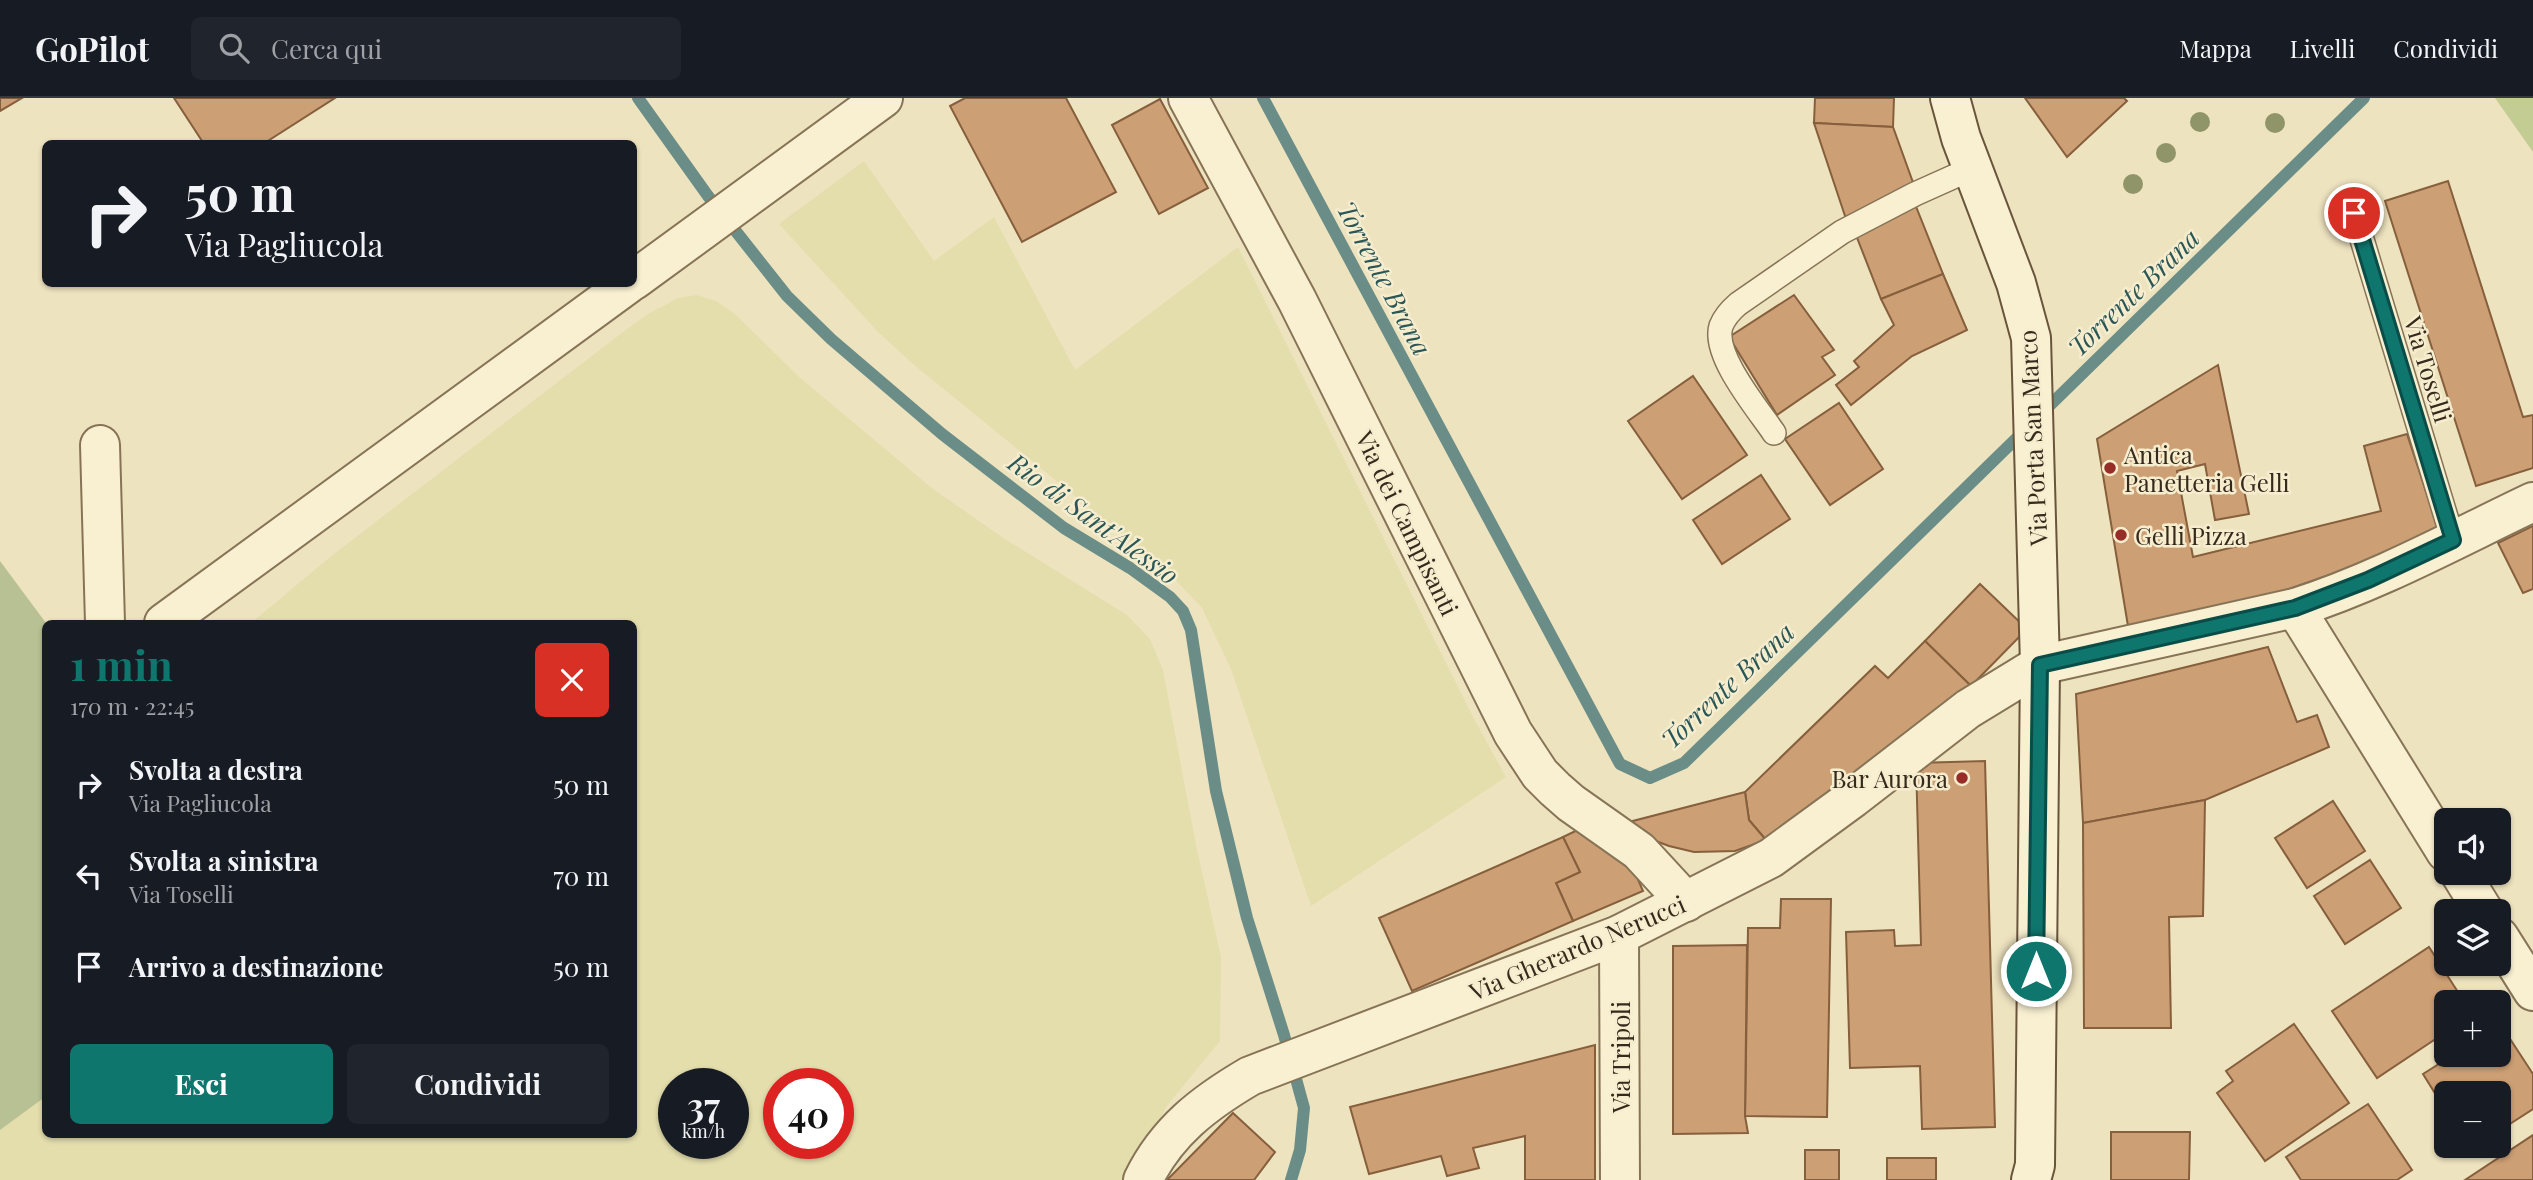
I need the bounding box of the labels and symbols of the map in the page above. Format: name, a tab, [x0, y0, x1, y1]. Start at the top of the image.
pin	[2324, 183, 2384, 243]
water label: Torrente Brana	[1330, 195, 1440, 361]
water label: Torrente Brana	[2060, 220, 2206, 364]
street label: Via Toselli	[2397, 311, 2460, 426]
street label: Via Porta San Marco	[2010, 329, 2054, 548]
street label: Via dei Campisanti	[1349, 425, 1467, 621]
place label: Antica Panetteria Gelli	[2123, 438, 2290, 498]
water label: Rio di Sant'Alessio	[1001, 444, 1186, 592]
marker: Antica Panetteria Gelli	[2102, 460, 2118, 476]
place label: Gelli Pizza	[2135, 519, 2247, 551]
marker: Gelli Pizza	[2113, 527, 2129, 543]
water label: Torrente Brana	[1653, 614, 1801, 756]
place label: Bar Aurora	[1831, 762, 1948, 794]
marker: Bar Aurora	[1954, 770, 1970, 786]
street label: Via Gherardo Nerucci	[1463, 887, 1690, 1007]
position arrow	[1999, 934, 2073, 1008]
street label: Via Tripoli	[1604, 1001, 1636, 1114]
speed limit sign: 40	[763, 1068, 854, 1159]

